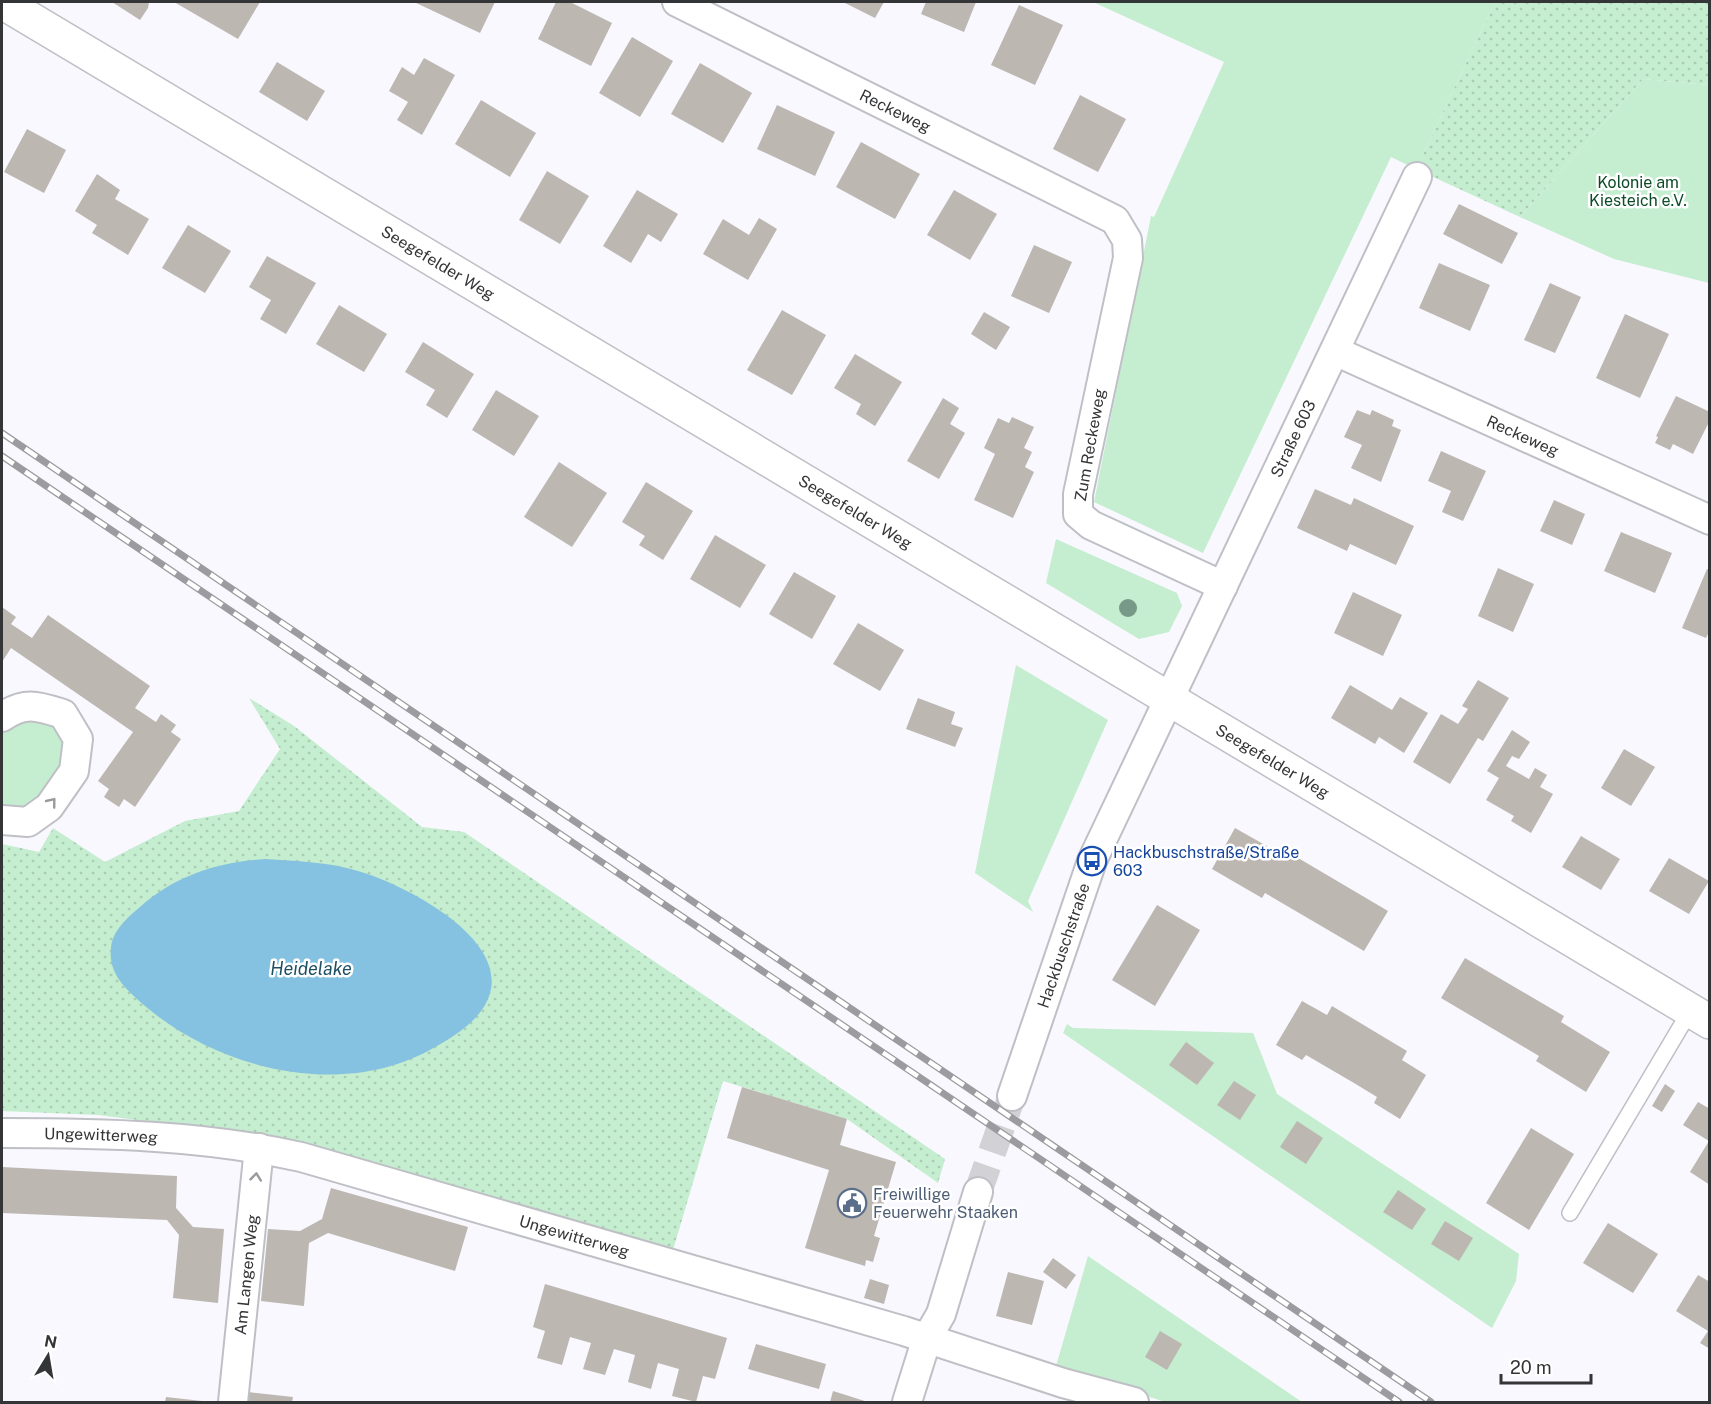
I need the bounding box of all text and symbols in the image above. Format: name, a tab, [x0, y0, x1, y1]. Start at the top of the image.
street label: Reckeweg	[857, 85, 934, 136]
park label: Kolonie am Kiesteich e.V.	[1589, 173, 1687, 210]
street label: Seegefelder Weg	[378, 221, 498, 304]
street label: Zum Reckeweg	[1071, 387, 1109, 503]
street label: Straße 603	[1266, 397, 1319, 480]
street label: Reckeweg	[1484, 411, 1562, 460]
street label: Seegefelder Weg	[795, 470, 916, 553]
street label: Seegefelder Weg	[1212, 720, 1333, 802]
one-way arrow	[44, 798, 55, 809]
place label: Hackbuschstraße/Straße 603	[1113, 843, 1299, 880]
bus stop icon: Hackbuschstraße/Straße 603	[1076, 845, 1108, 877]
street label: Hackbuschstraße	[1033, 880, 1093, 1010]
water label: Heidelake	[270, 958, 352, 979]
street label: Ungewitterweg	[44, 1124, 159, 1147]
one-way arrow	[249, 1173, 262, 1182]
place label: Freiwillige Feuerwehr Staaken	[873, 1185, 1018, 1222]
public building icon: Freiwillige Feuerwehr Staaken	[836, 1187, 868, 1219]
street label: Ungewitterweg	[517, 1211, 632, 1261]
street label: Am Langen Weg	[230, 1213, 262, 1336]
north arrow	[18, 1326, 78, 1386]
text: N	[43, 1331, 59, 1352]
scale bar	[1501, 1347, 1591, 1385]
text: 20 m	[1510, 1357, 1552, 1378]

